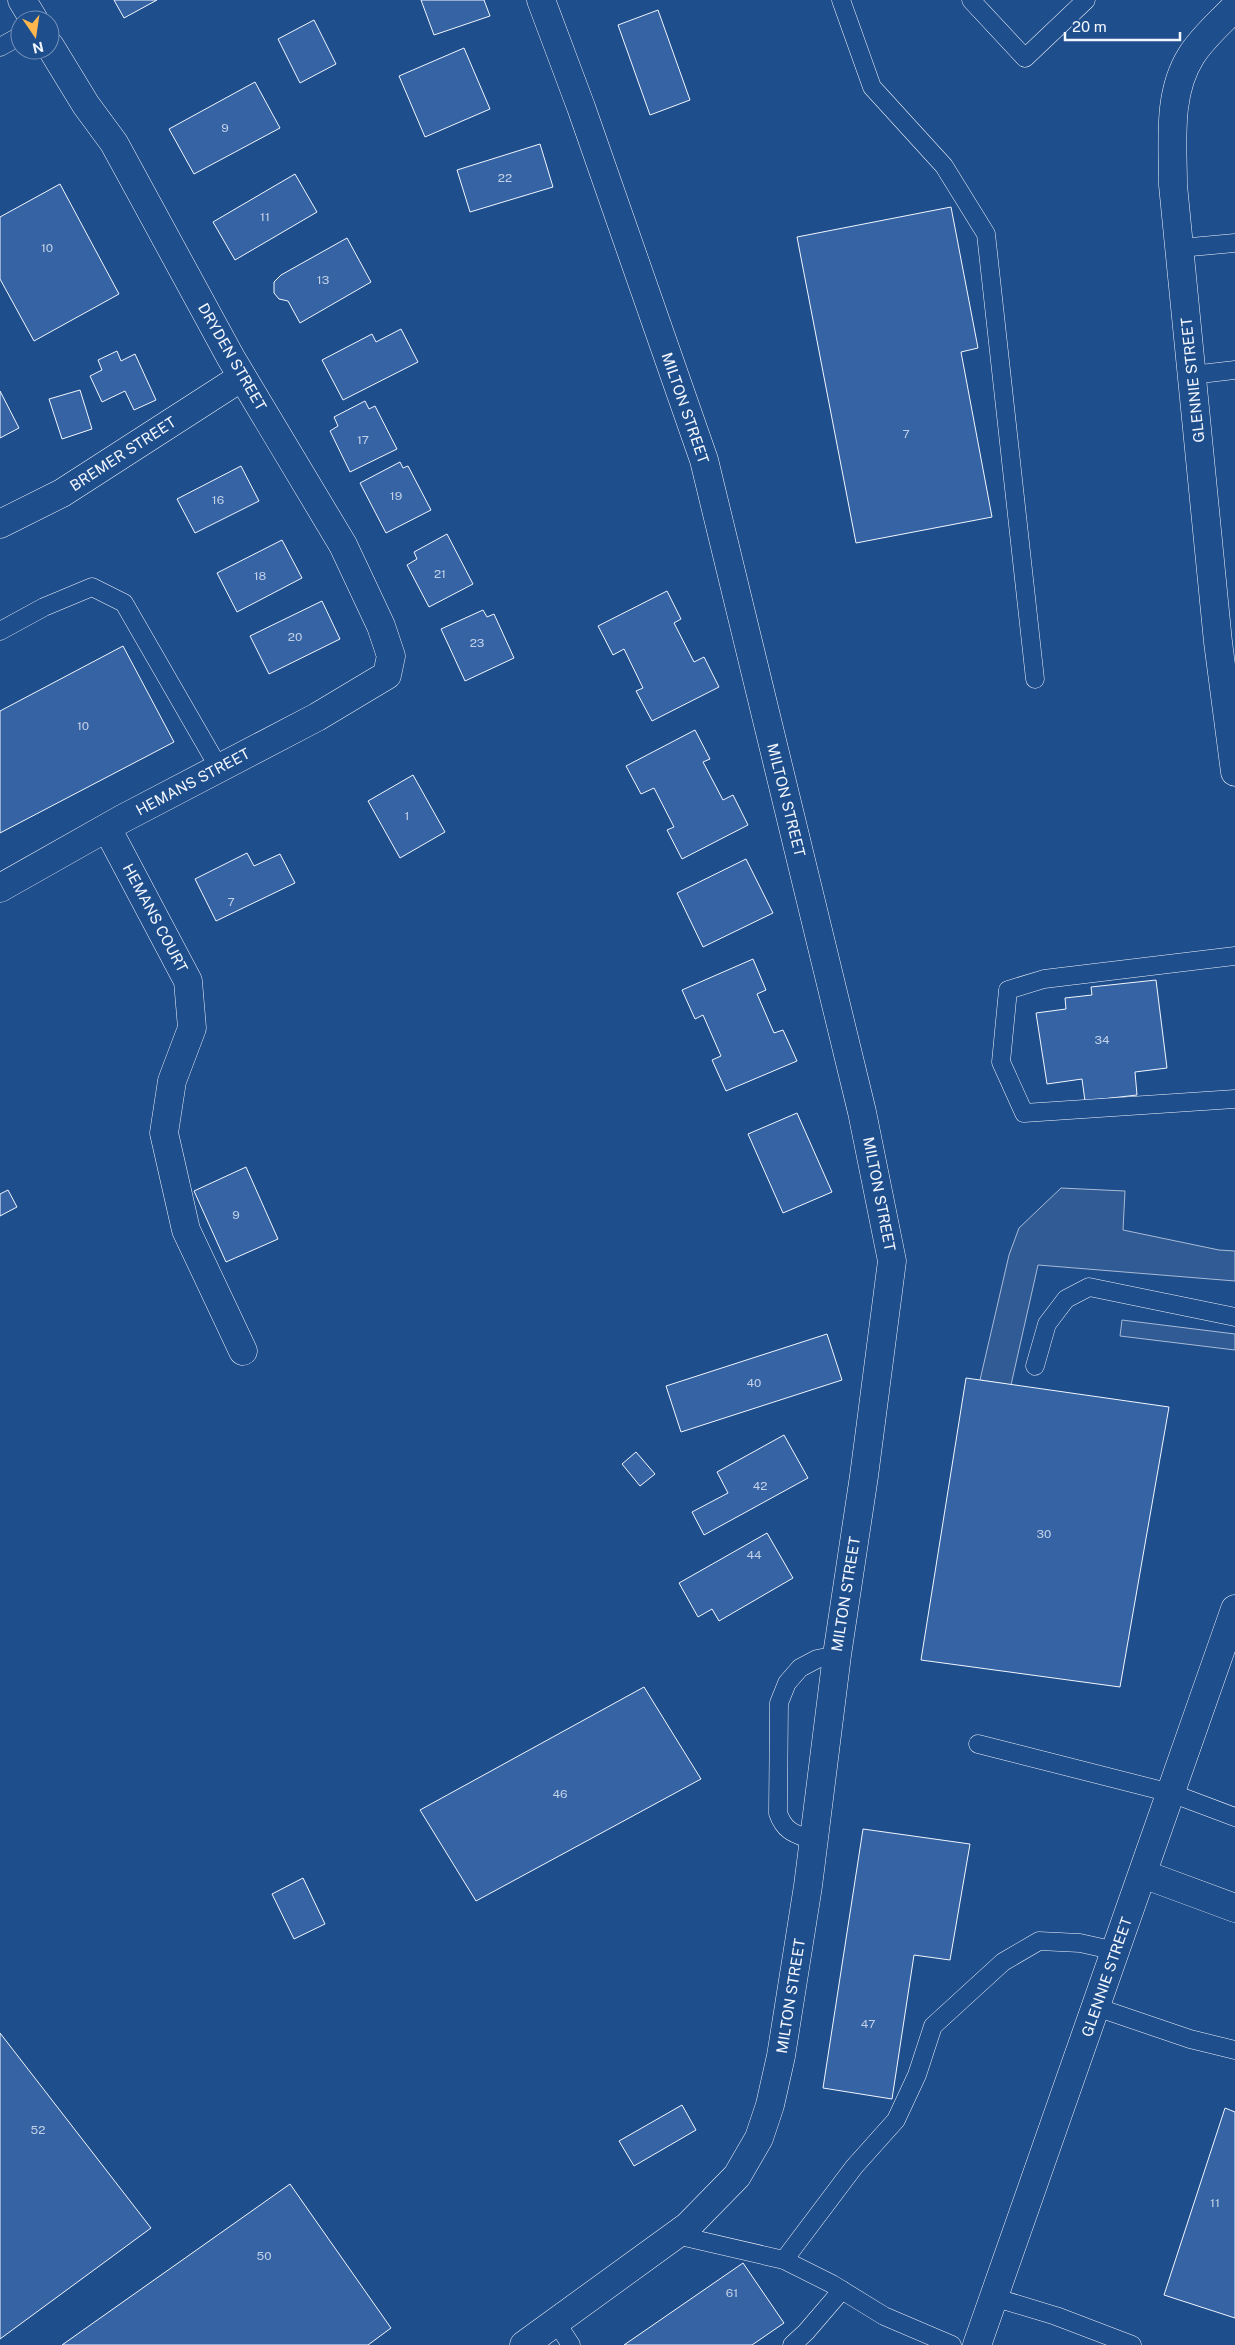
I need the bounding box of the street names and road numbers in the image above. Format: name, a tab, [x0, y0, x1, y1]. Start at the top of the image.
street label: DRYDEN STREET	[195, 300, 270, 413]
street label: GLENNIE STREET	[1177, 317, 1208, 443]
street label: MILTON STREET	[659, 350, 712, 466]
street label: BREMER STREET	[67, 413, 179, 494]
street label: MILTON STREET	[764, 741, 809, 858]
street label: HEMANS STREET	[133, 744, 253, 819]
street label: HEMANS COURT	[120, 861, 191, 975]
street label: MILTON STREET	[860, 1135, 899, 1253]
street label: MILTON STREET	[828, 1535, 863, 1653]
street label: GLENNIE STREET	[1078, 1915, 1135, 2039]
street label: MILTON STREET	[773, 1937, 808, 2055]

